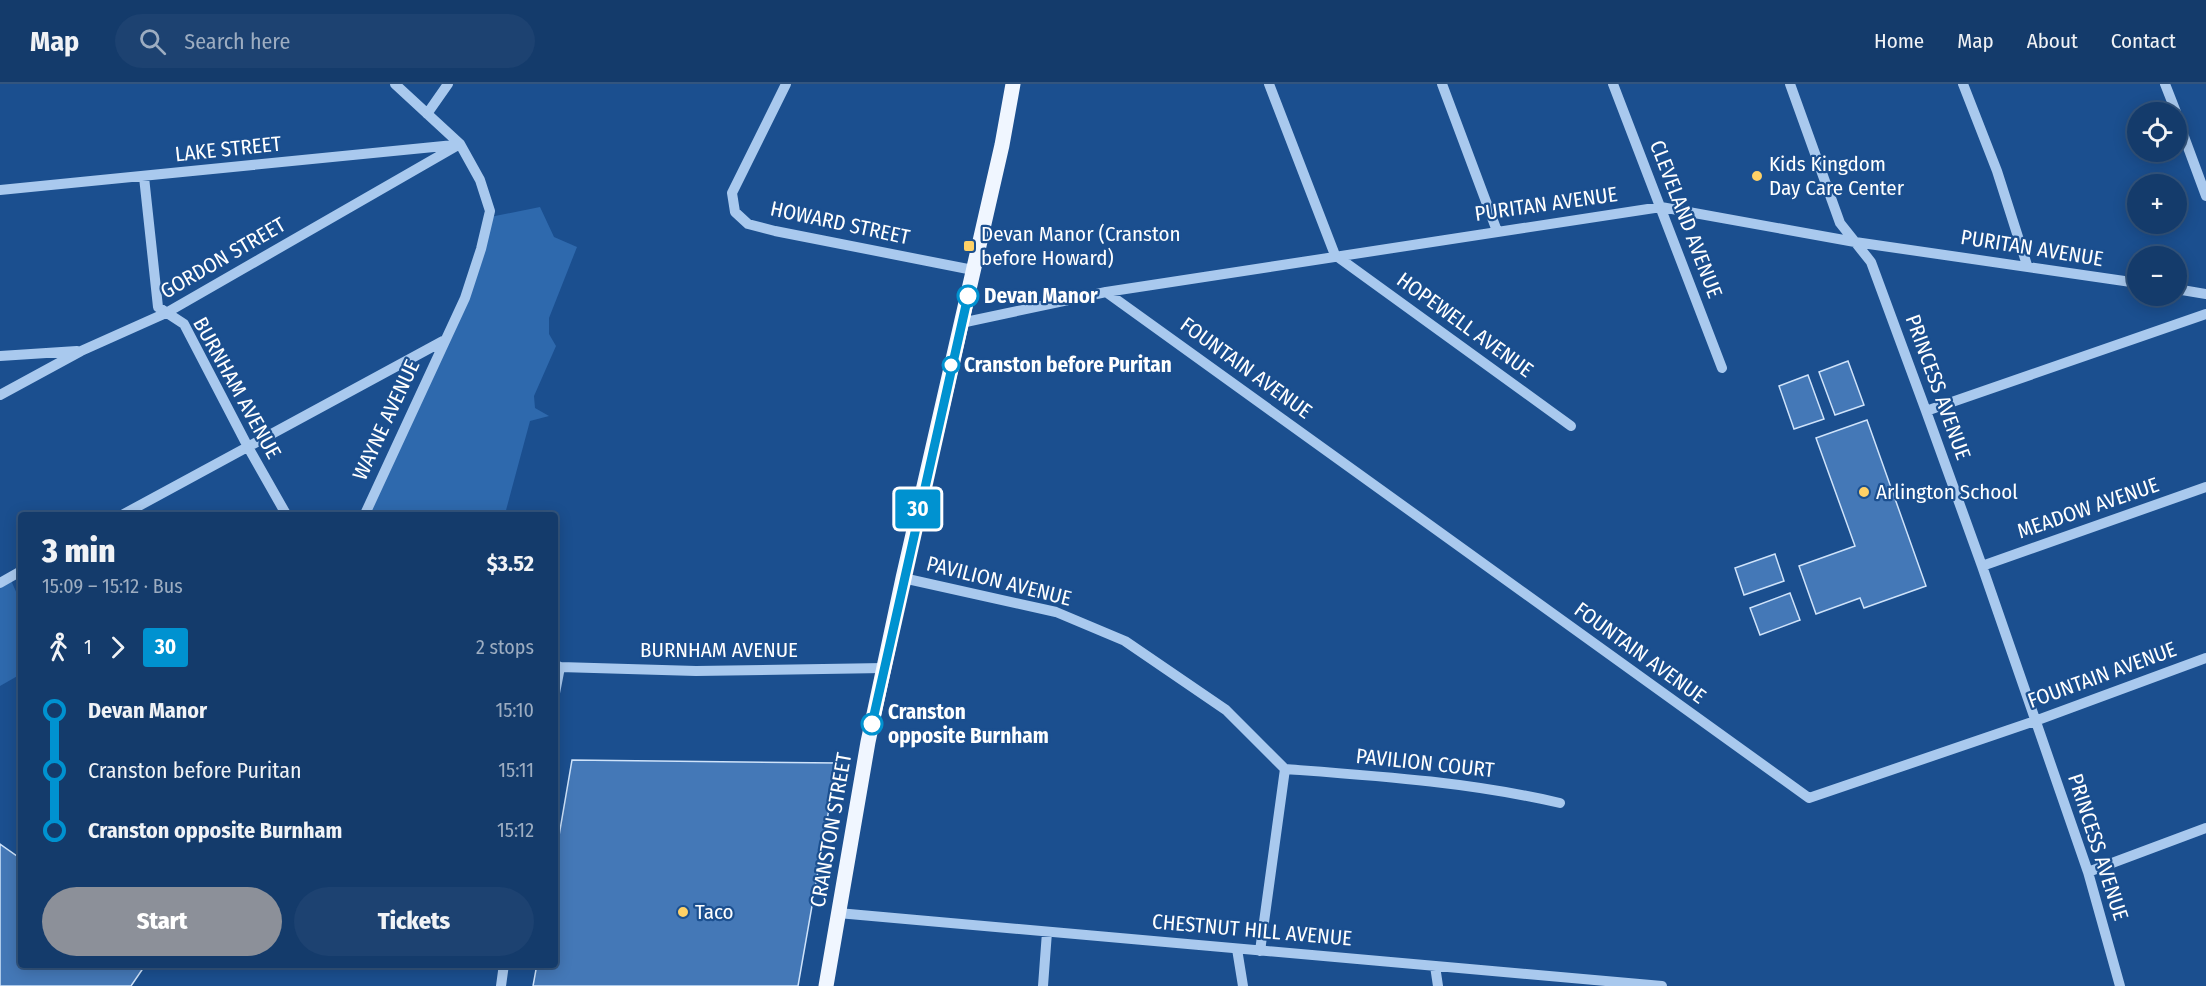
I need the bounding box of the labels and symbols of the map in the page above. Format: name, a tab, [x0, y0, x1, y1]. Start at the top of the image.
street label: LAKE STREET	[174, 130, 283, 168]
street label: CLEVELAND AVENUE	[1644, 136, 1728, 302]
place label: Kids Kingdom Day Care Center	[1769, 151, 1905, 201]
marker: Kids Kingdom Day Care Center	[1750, 169, 1764, 183]
street label: PURITAN AVENUE	[1473, 181, 1619, 227]
street label: HOWARD STREET	[768, 196, 912, 251]
street label: GORDON STREET	[156, 212, 290, 304]
place label: Devan Manor (Cranston before Howard)	[981, 221, 1181, 271]
street label: PURITAN AVENUE	[1959, 224, 2105, 272]
marker: Devan Manor (Cranston before Howard)	[962, 239, 976, 253]
street label: HOPEWELL AVENUE	[1392, 267, 1538, 383]
place label: Devan Manor	[984, 283, 1098, 309]
marker: Devan Manor	[957, 285, 979, 307]
street label: PRINCESS AVENUE	[1900, 311, 1976, 463]
street label: FOUNTAIN AVENUE	[1175, 312, 1317, 425]
street label: BURNHAM AVENUE	[187, 313, 287, 463]
place label: Cranston before Puritan	[964, 352, 1172, 378]
street label: WAYNE AVENUE	[347, 355, 425, 484]
marker: Cranston before Puritan	[942, 356, 960, 374]
street label: MEADOW AVENUE	[2014, 472, 2162, 544]
place label: Arlington School	[1876, 479, 2018, 505]
marker: Arlington School	[1857, 485, 1871, 499]
line badge: 30	[891, 490, 945, 528]
street label: PAVILION AVENUE	[924, 550, 1074, 612]
street label: FOUNTAIN AVENUE	[1569, 597, 1711, 710]
street label: FOUNTAIN AVENUE	[2024, 636, 2180, 714]
street label: BURNHAM AVENUE	[640, 637, 798, 663]
place label: Cranston opposite Burnham	[888, 699, 1049, 749]
marker: Cranston opposite Burnham	[861, 713, 883, 735]
street label: PAVILION COURT	[1355, 743, 1496, 783]
street label: CRANSTON STREET	[805, 751, 857, 909]
street label: PRINCESS AVENUE	[2062, 770, 2134, 924]
place label: Taco	[695, 899, 734, 925]
marker: Taco	[676, 905, 690, 919]
street label: CHESTNUT HILL AVENUE	[1151, 908, 1353, 952]

